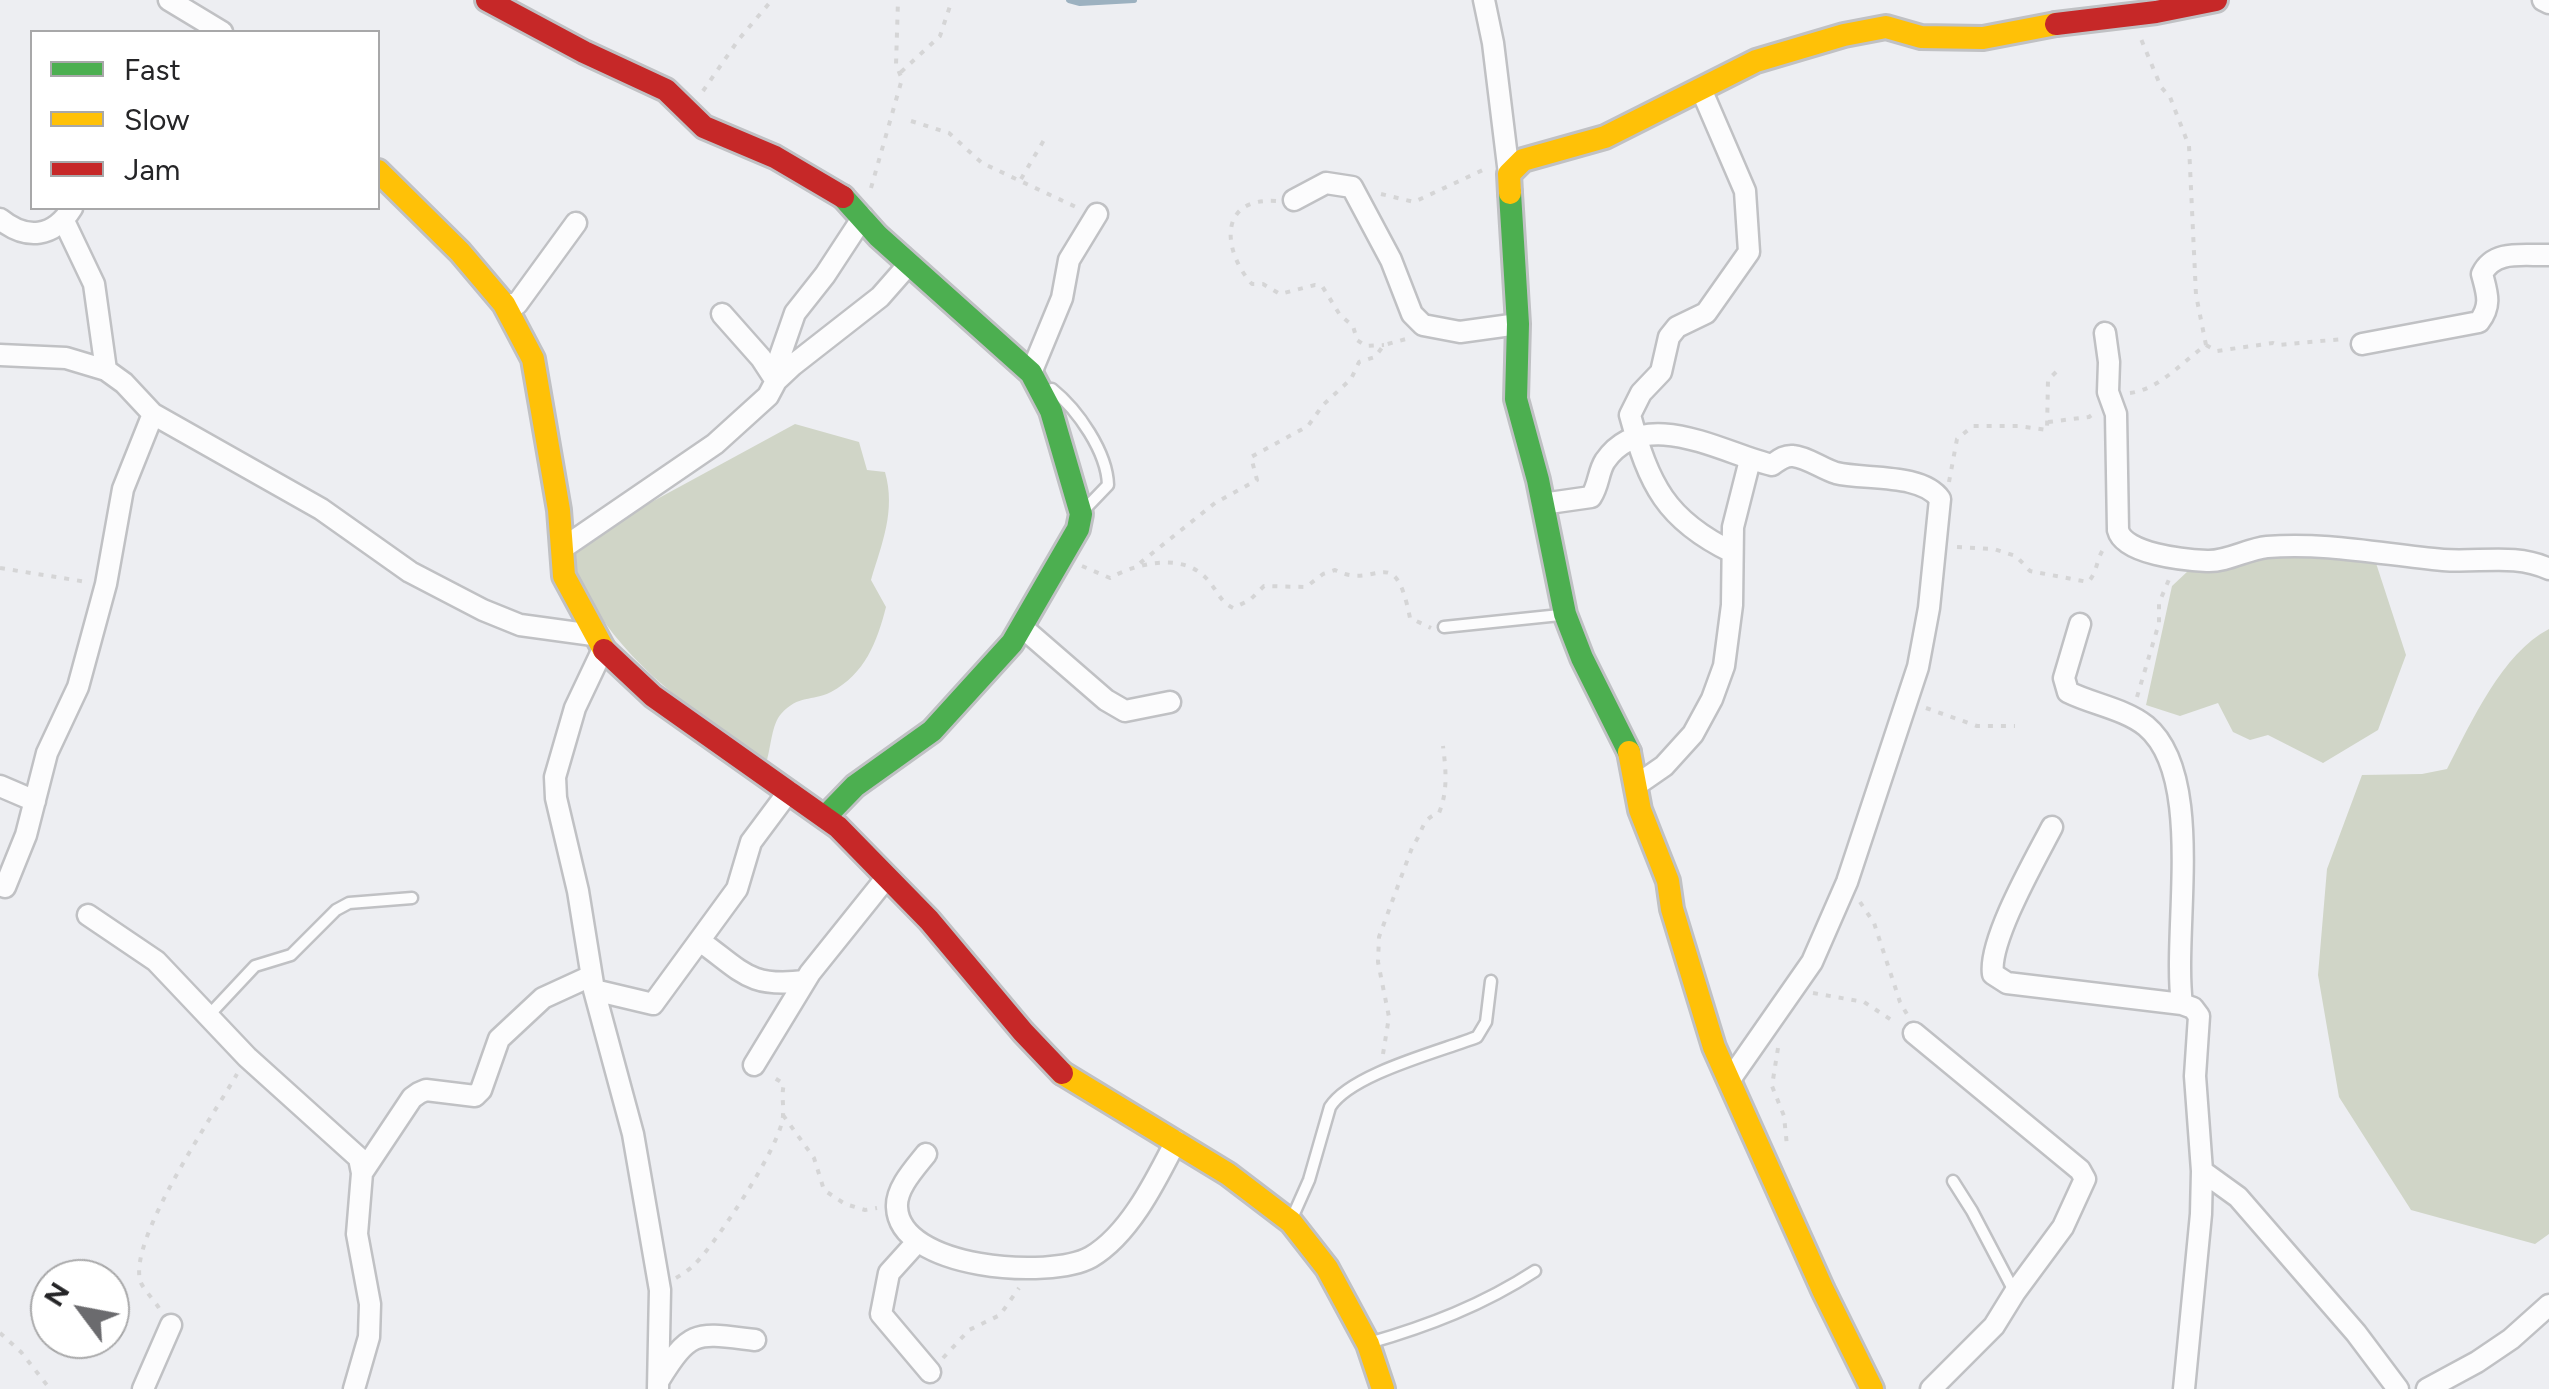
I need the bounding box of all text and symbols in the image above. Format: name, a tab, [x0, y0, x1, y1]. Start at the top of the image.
legend	[30, 30, 380, 210]
text: Fast	[124, 51, 181, 88]
text: Slow	[124, 101, 190, 138]
text: Jam	[124, 151, 180, 188]
north arrow	[30, 1259, 130, 1359]
text: N	[36, 1276, 76, 1312]

